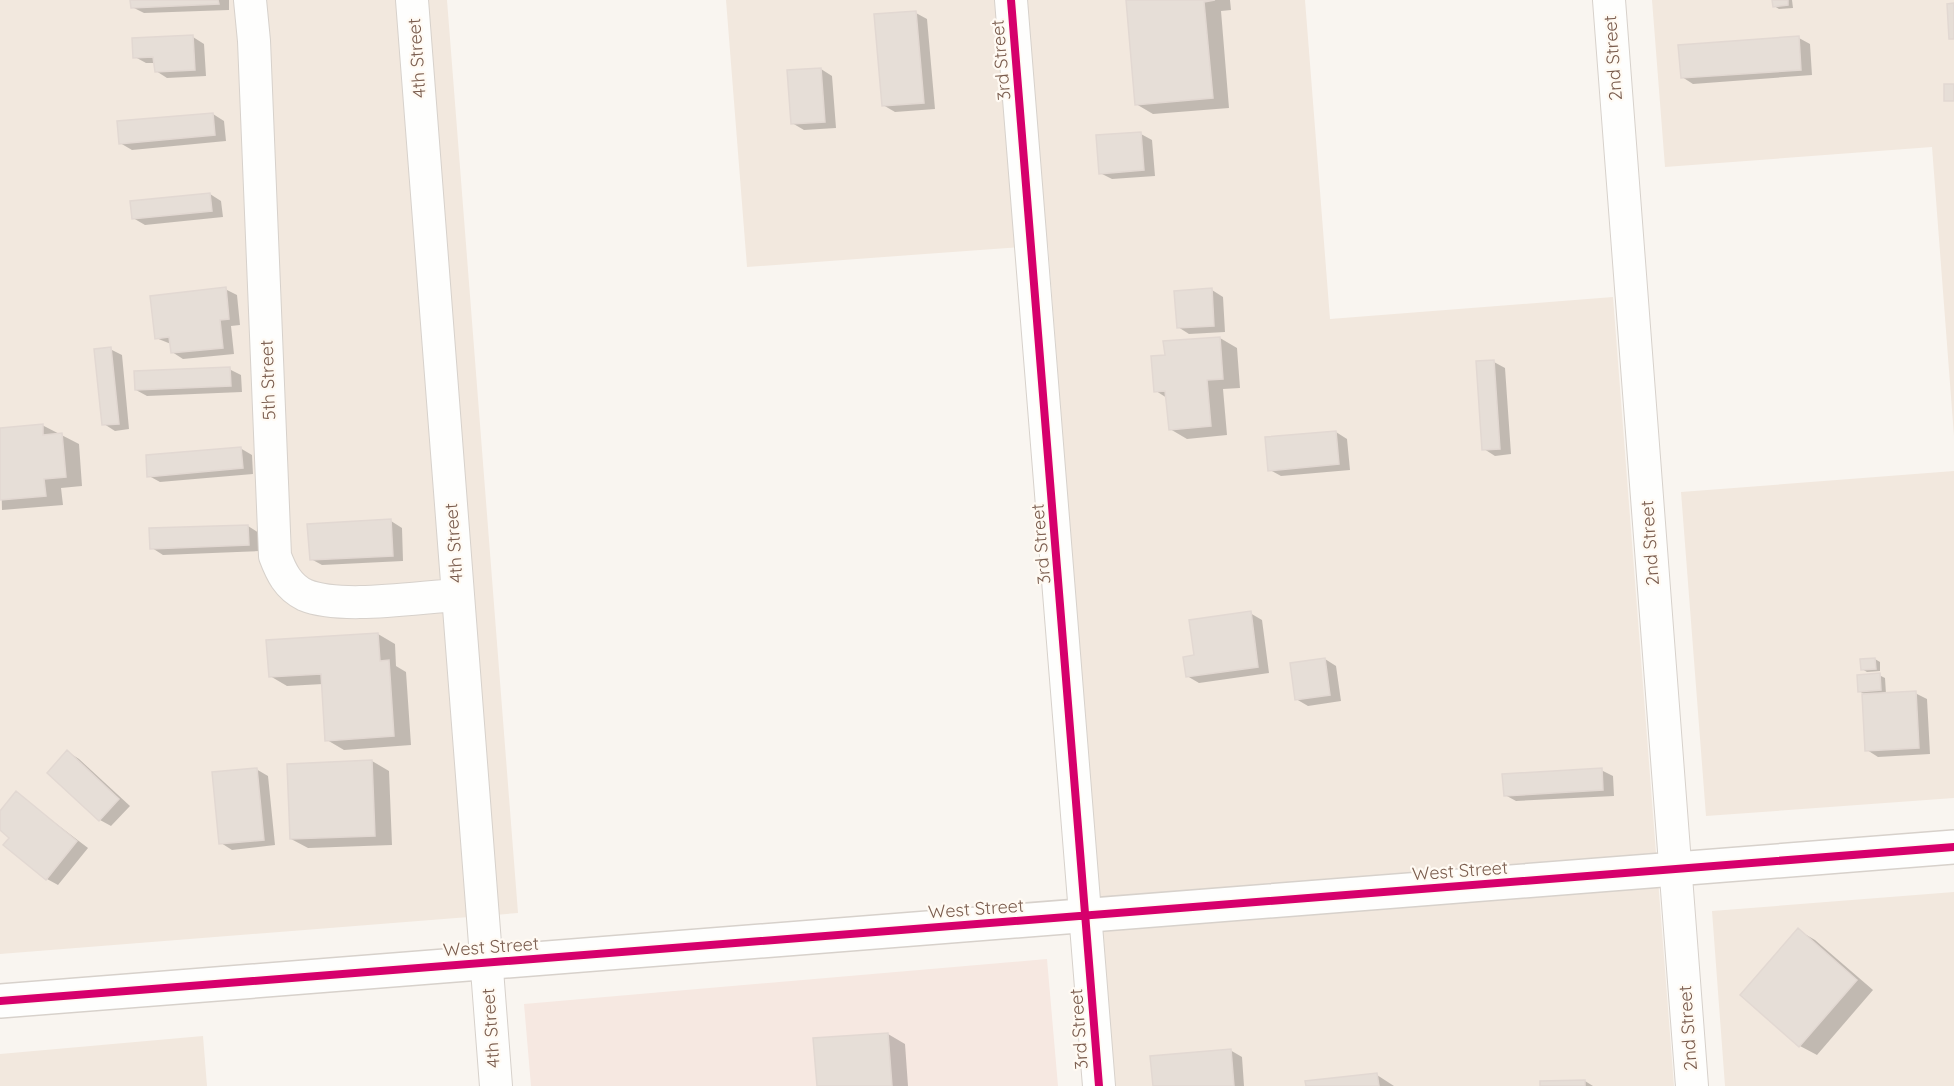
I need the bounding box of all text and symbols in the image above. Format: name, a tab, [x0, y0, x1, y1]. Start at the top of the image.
street label: 2nd Street	[1598, 15, 1627, 101]
street label: 4th Street	[402, 17, 431, 99]
street label: 3rd Street	[986, 19, 1015, 101]
street label: 5th Street	[255, 340, 280, 421]
street label: 2nd Street	[1635, 500, 1664, 586]
street label: 4th Street	[439, 502, 468, 584]
street label: 3rd Street	[1026, 503, 1055, 585]
street label: West Street	[1411, 856, 1509, 885]
street label: West Street	[927, 894, 1025, 923]
street label: West Street	[442, 932, 540, 961]
street label: 2nd Street	[1673, 985, 1702, 1071]
street label: 4th Street	[476, 987, 505, 1069]
street label: 3rd Street	[1064, 988, 1093, 1070]

